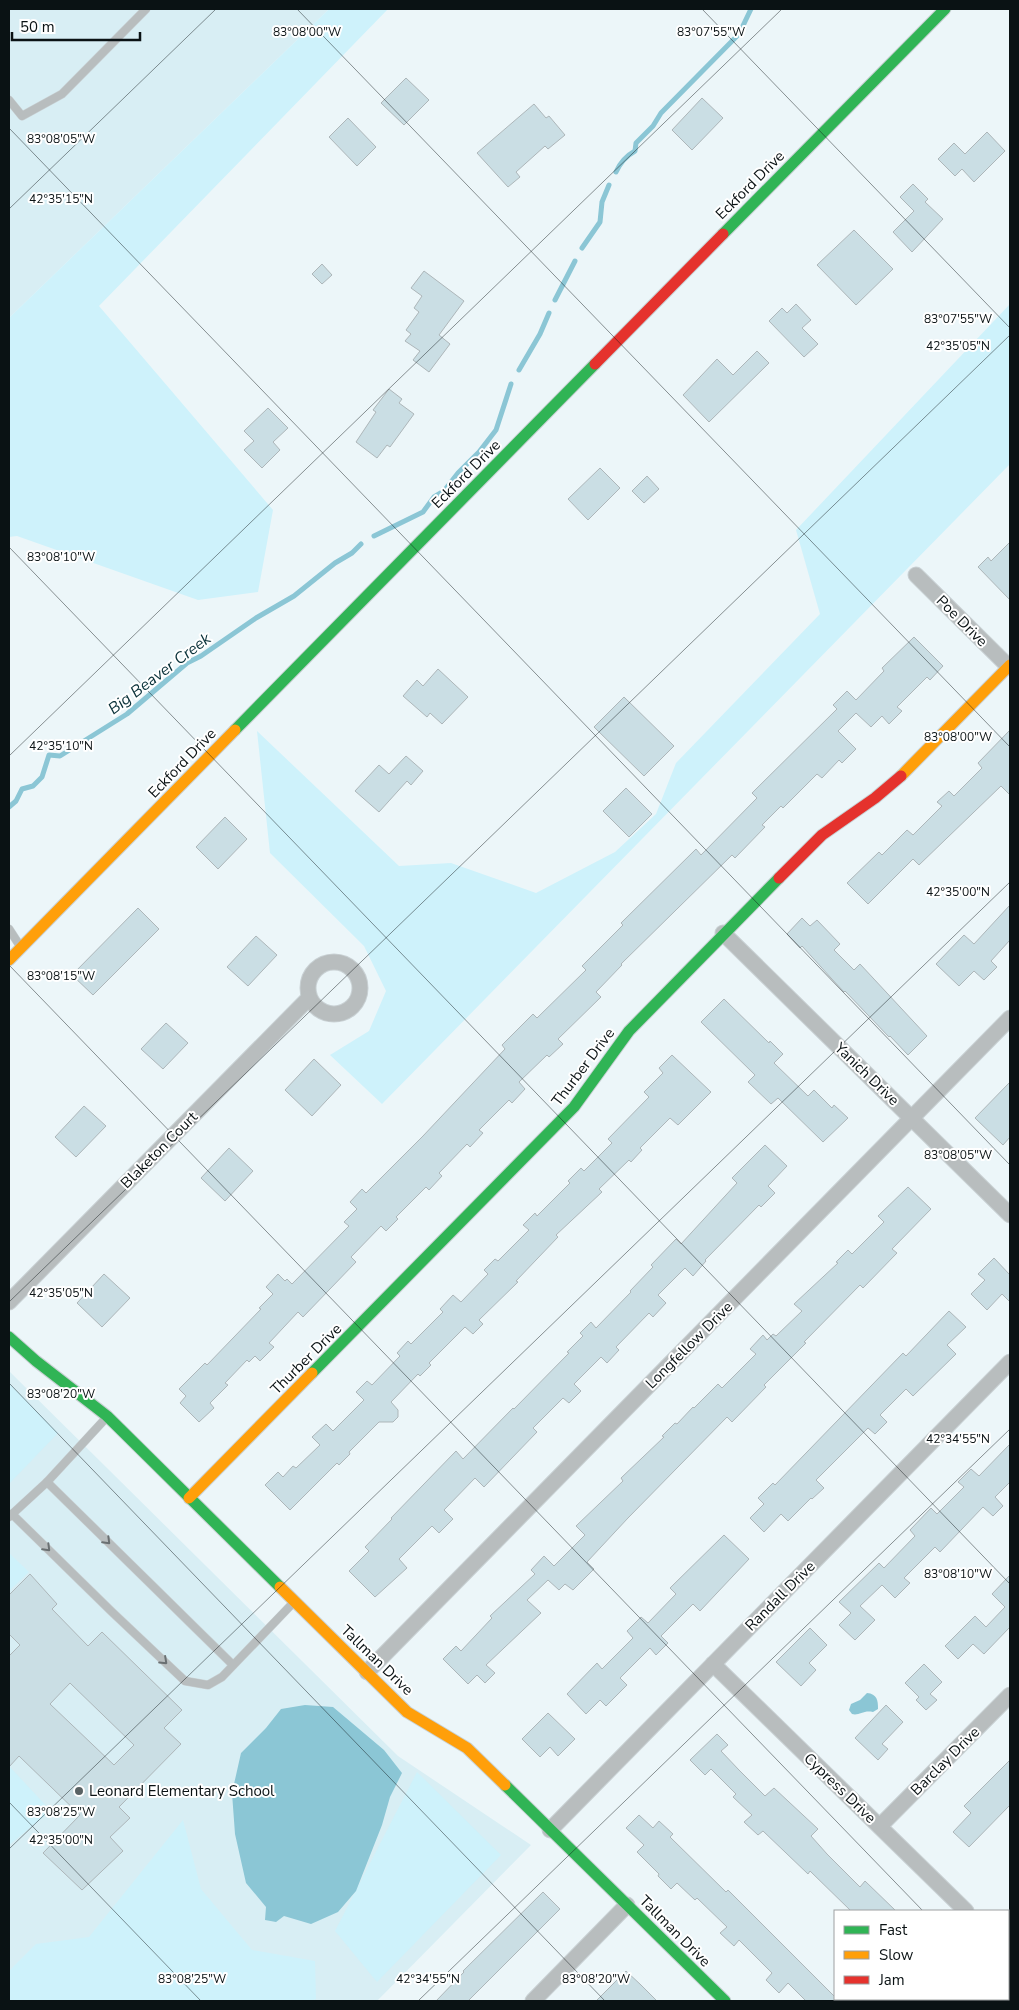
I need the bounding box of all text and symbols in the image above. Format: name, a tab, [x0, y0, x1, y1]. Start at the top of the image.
scale bar	[12, 10, 140, 42]
text: 50 m	[20, 17, 55, 37]
text: 83°08'00"W	[273, 24, 341, 40]
text: 83°07'55"W	[677, 24, 745, 40]
text: 83°08'05"W	[27, 131, 95, 147]
street label: Eckford Drive	[711, 146, 789, 224]
text: 42°35'15"N	[29, 191, 93, 207]
text: 83°07'55"W	[924, 311, 992, 327]
text: 42°35'05"N	[926, 338, 990, 354]
street label: Eckford Drive	[427, 435, 505, 513]
text: 83°08'10"W	[27, 549, 95, 565]
street label: Poe Drive	[932, 591, 992, 651]
water label: Big Beaver Creek	[104, 627, 216, 720]
street label: Eckford Drive	[144, 724, 220, 802]
text: 83°08'00"W	[924, 729, 992, 745]
text: 42°35'10"N	[29, 738, 93, 754]
text: 42°35'00"N	[926, 884, 990, 900]
text: 83°08'15"W	[27, 968, 95, 984]
street label: Thurber Drive	[547, 1024, 619, 1110]
street label: Yanich Drive	[830, 1037, 904, 1110]
street label: Blaketon Court	[116, 1107, 202, 1193]
text: 83°08'05"W	[924, 1147, 992, 1163]
text: 42°35'05"N	[29, 1285, 93, 1301]
street label: Longfellow Drive	[641, 1297, 737, 1393]
street label: Thurber Drive	[266, 1319, 346, 1399]
text: 83°08'20"W	[27, 1386, 95, 1402]
text: 42°34'55"N	[926, 1431, 990, 1447]
one-way arrow	[101, 1535, 110, 1544]
one-way arrow	[41, 1542, 50, 1551]
street label: Randall Drive	[741, 1557, 819, 1635]
text: 83°08'10"W	[924, 1566, 992, 1582]
street label: Tallman Drive	[336, 1620, 418, 1700]
one-way arrow	[158, 1655, 167, 1664]
street label: Barclay Drive	[906, 1722, 984, 1800]
street label: Cypress Drive	[799, 1748, 881, 1828]
place label: Leonard Elementary School	[89, 1781, 275, 1801]
marker: Leonard Elementary School	[73, 1785, 85, 1797]
text: 83°08'25"W	[27, 1804, 95, 1820]
text: 42°35'00"N	[29, 1832, 93, 1848]
street label: Tallman Drive	[635, 1891, 715, 1971]
legend	[834, 1910, 1009, 2000]
text: Fast	[879, 1920, 908, 1940]
text: Slow	[879, 1945, 914, 1965]
text: Jam	[878, 1970, 905, 1990]
text: 83°08'25"W	[158, 1971, 226, 1987]
text: 42°34'55"N	[396, 1971, 460, 1987]
text: 83°08'20"W	[562, 1971, 630, 1987]

